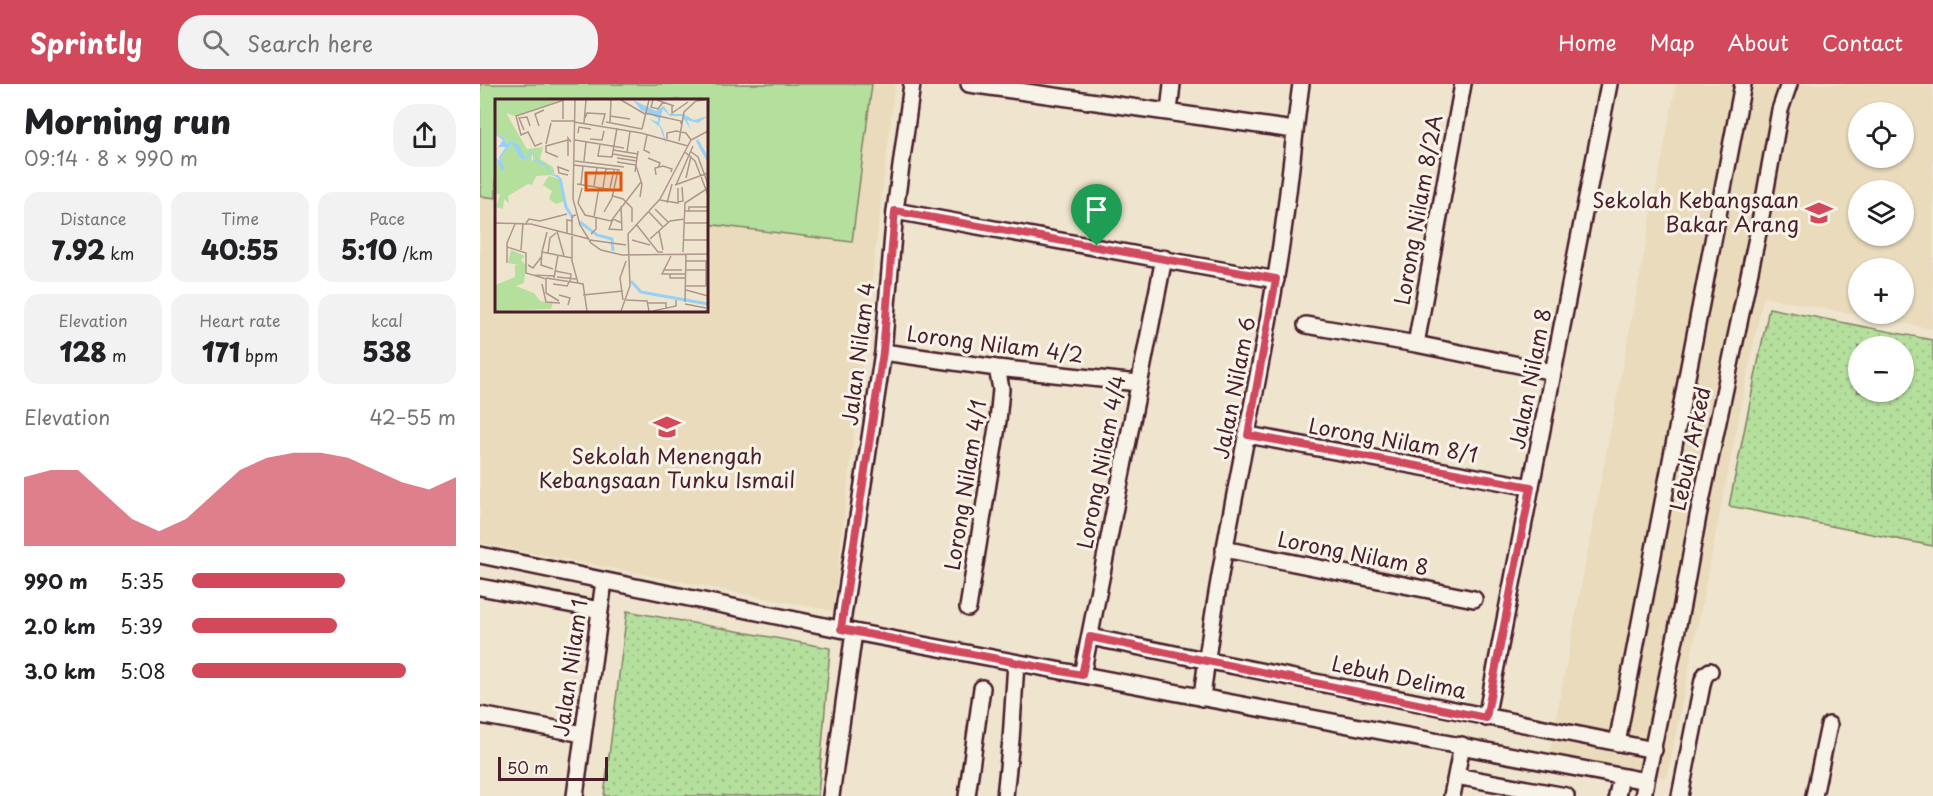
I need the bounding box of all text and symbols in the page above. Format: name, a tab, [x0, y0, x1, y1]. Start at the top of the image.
search box	[178, 15, 598, 69]
text: Sprintly	[30, 21, 142, 64]
icon: search	[199, 26, 232, 59]
text: Search here	[247, 26, 373, 59]
text: Home	[1558, 26, 1617, 58]
text: Map	[1650, 26, 1695, 58]
text: About	[1728, 26, 1789, 58]
text: Contact	[1822, 26, 1903, 58]
text: Morning run	[24, 95, 231, 145]
inset map	[495, 99, 708, 312]
map controls	[1848, 102, 1914, 402]
button: locate	[1848, 102, 1914, 168]
button: share	[393, 104, 456, 167]
street label: Lorong Nilam 8/2A	[1385, 112, 1450, 307]
text: 09:14 · 8 × 990 m	[24, 143, 198, 173]
button: layers	[1848, 180, 1914, 246]
place label: Sekolah Kebangsaan Bakar Arang	[1592, 183, 1799, 239]
pin	[1071, 184, 1122, 246]
icon: arrive	[1080, 193, 1113, 226]
school or university icon: Sekolah Kebangsaan Bakar Arang	[1804, 198, 1834, 228]
text: Distance	[59, 206, 127, 230]
text: Time	[221, 206, 259, 230]
text: Pace	[369, 206, 405, 230]
text: 7.92	[52, 230, 105, 269]
text: 40:55	[201, 230, 279, 269]
text: 5:10	[341, 230, 397, 269]
text: km	[105, 241, 134, 265]
text: /km	[397, 241, 433, 265]
button: +	[1848, 258, 1914, 324]
street label: Jalan Nilam 4	[832, 280, 882, 427]
street label: Jalan Nilam 8	[1500, 305, 1558, 452]
text: Elevation	[58, 308, 128, 332]
text: Heart rate	[200, 308, 280, 332]
text: kcal	[371, 308, 403, 332]
street label: Jalan Nilam 6	[1204, 314, 1263, 462]
street label: Lorong Nilam 4/2	[905, 316, 1085, 370]
text: 128	[60, 332, 107, 371]
text: 171	[202, 332, 240, 371]
text: 538	[362, 332, 412, 371]
button: −	[1848, 336, 1914, 402]
text: m	[107, 343, 126, 367]
text: bpm	[240, 343, 278, 367]
street label: Lorong Nilam 4/4	[1068, 372, 1133, 551]
street label: Lebuh Arked	[1660, 384, 1718, 514]
street label: Lorong Nilam 4/1	[935, 397, 993, 572]
text: Elevation	[24, 402, 110, 432]
text: 42–55 m	[369, 402, 456, 432]
street label: Lorong Nilam 8/1	[1306, 408, 1481, 470]
school or university icon: Sekolah Menengah Kebangsaan Tunku Ismail	[652, 412, 682, 442]
place label: Sekolah Menengah Kebangsaan Tunku Ismail	[539, 439, 795, 495]
street label: Lorong Nilam 8	[1275, 522, 1432, 582]
text: 990 m	[24, 566, 88, 596]
text: 5:35	[120, 566, 164, 596]
street label: Jalan Nilam 1	[544, 597, 594, 738]
text: 2.0 km	[24, 611, 96, 641]
text: 5:39	[120, 611, 163, 641]
street label: Lebuh Delima	[1329, 646, 1470, 706]
text: 3.0 km	[24, 656, 96, 686]
text: 5:08	[120, 656, 166, 686]
scale bar	[498, 754, 608, 782]
text: 50 m	[507, 755, 548, 779]

